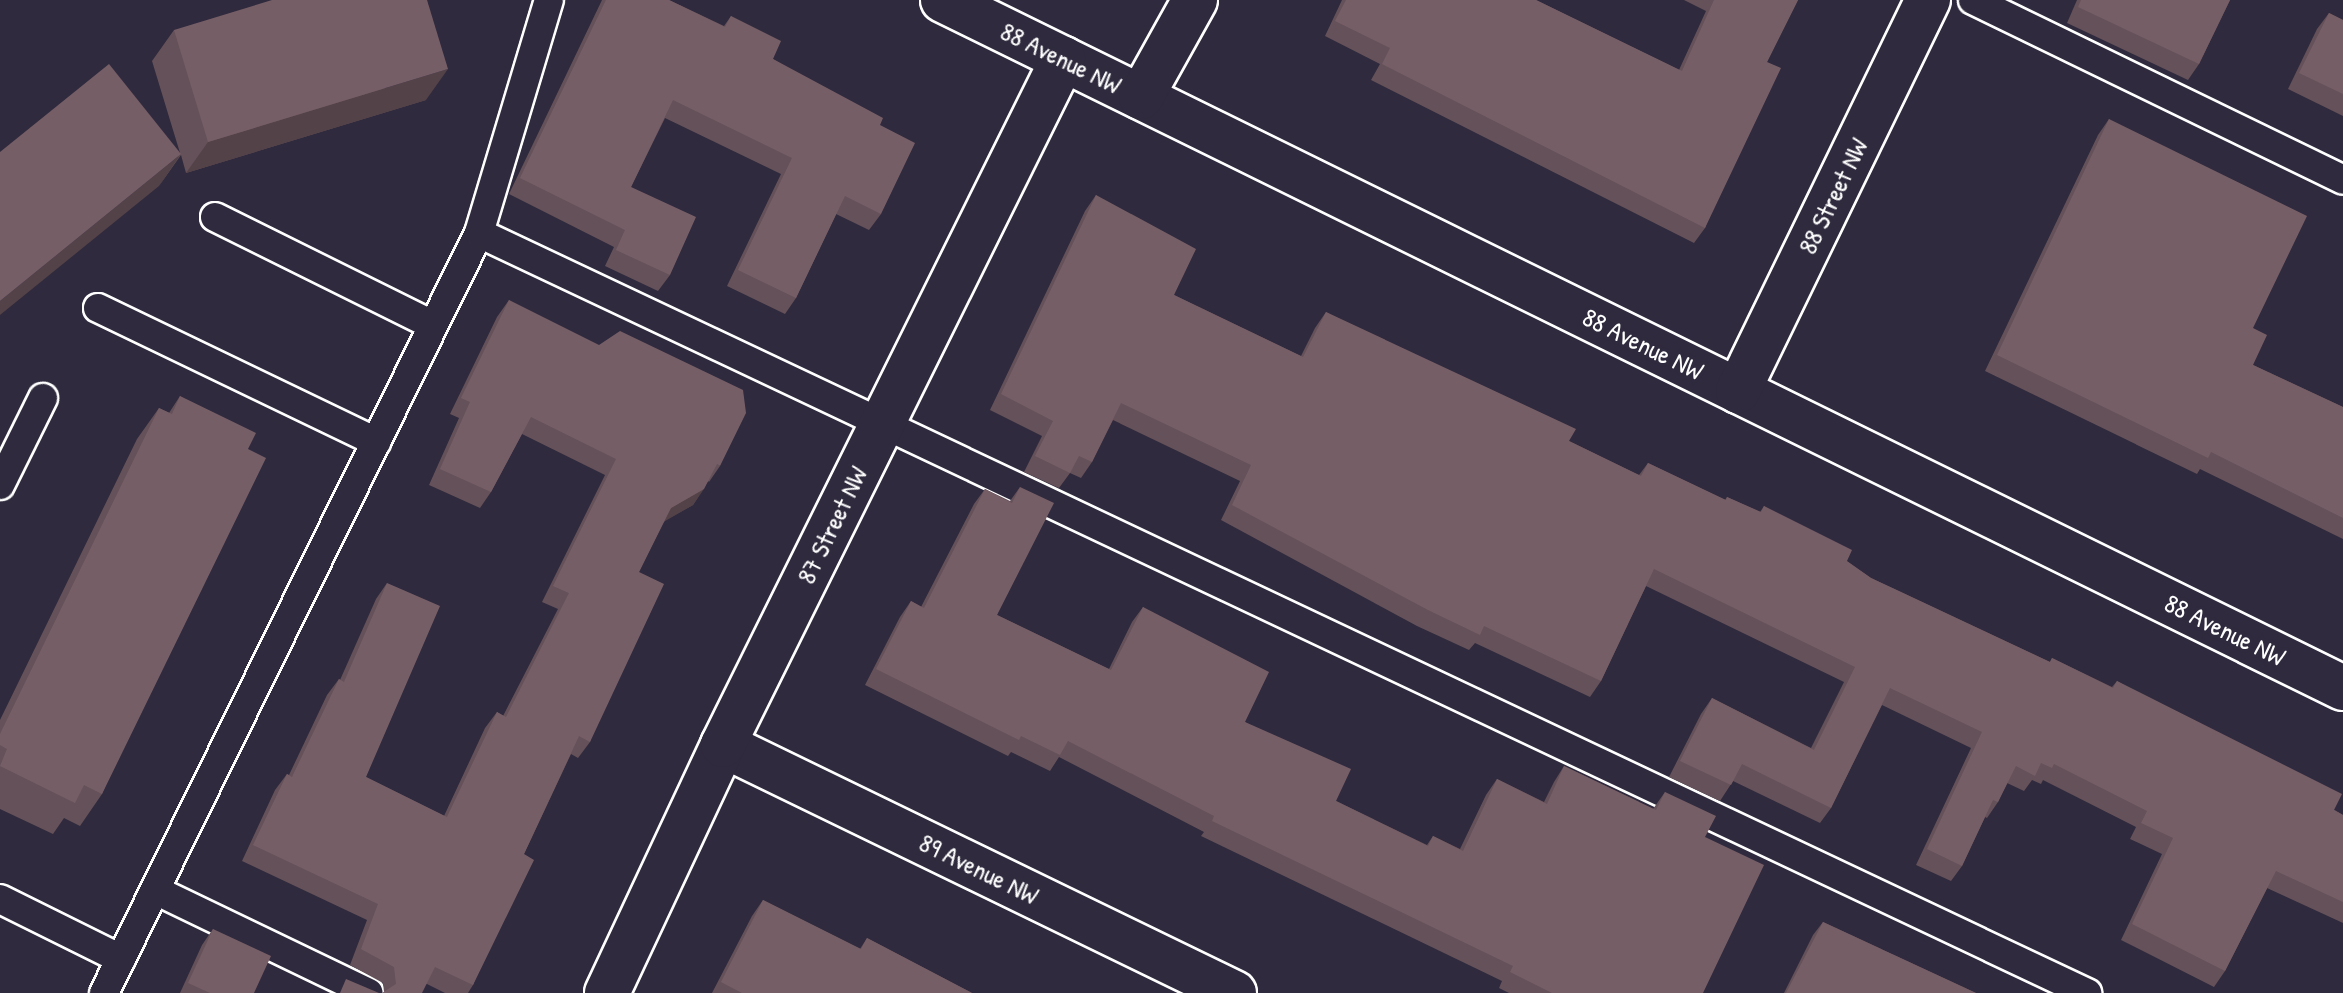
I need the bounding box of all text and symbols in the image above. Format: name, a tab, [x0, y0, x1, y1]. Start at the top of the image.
street label: 88 Avenue NW	[996, 15, 1126, 101]
street label: 88 Street NW	[1792, 133, 1874, 259]
street label: 88 Avenue NW	[1578, 301, 1708, 387]
street label: 87 Street NW	[790, 461, 874, 589]
street label: 88 Avenue NW	[2160, 587, 2290, 673]
street label: 89 Avenue NW	[914, 827, 1044, 911]

